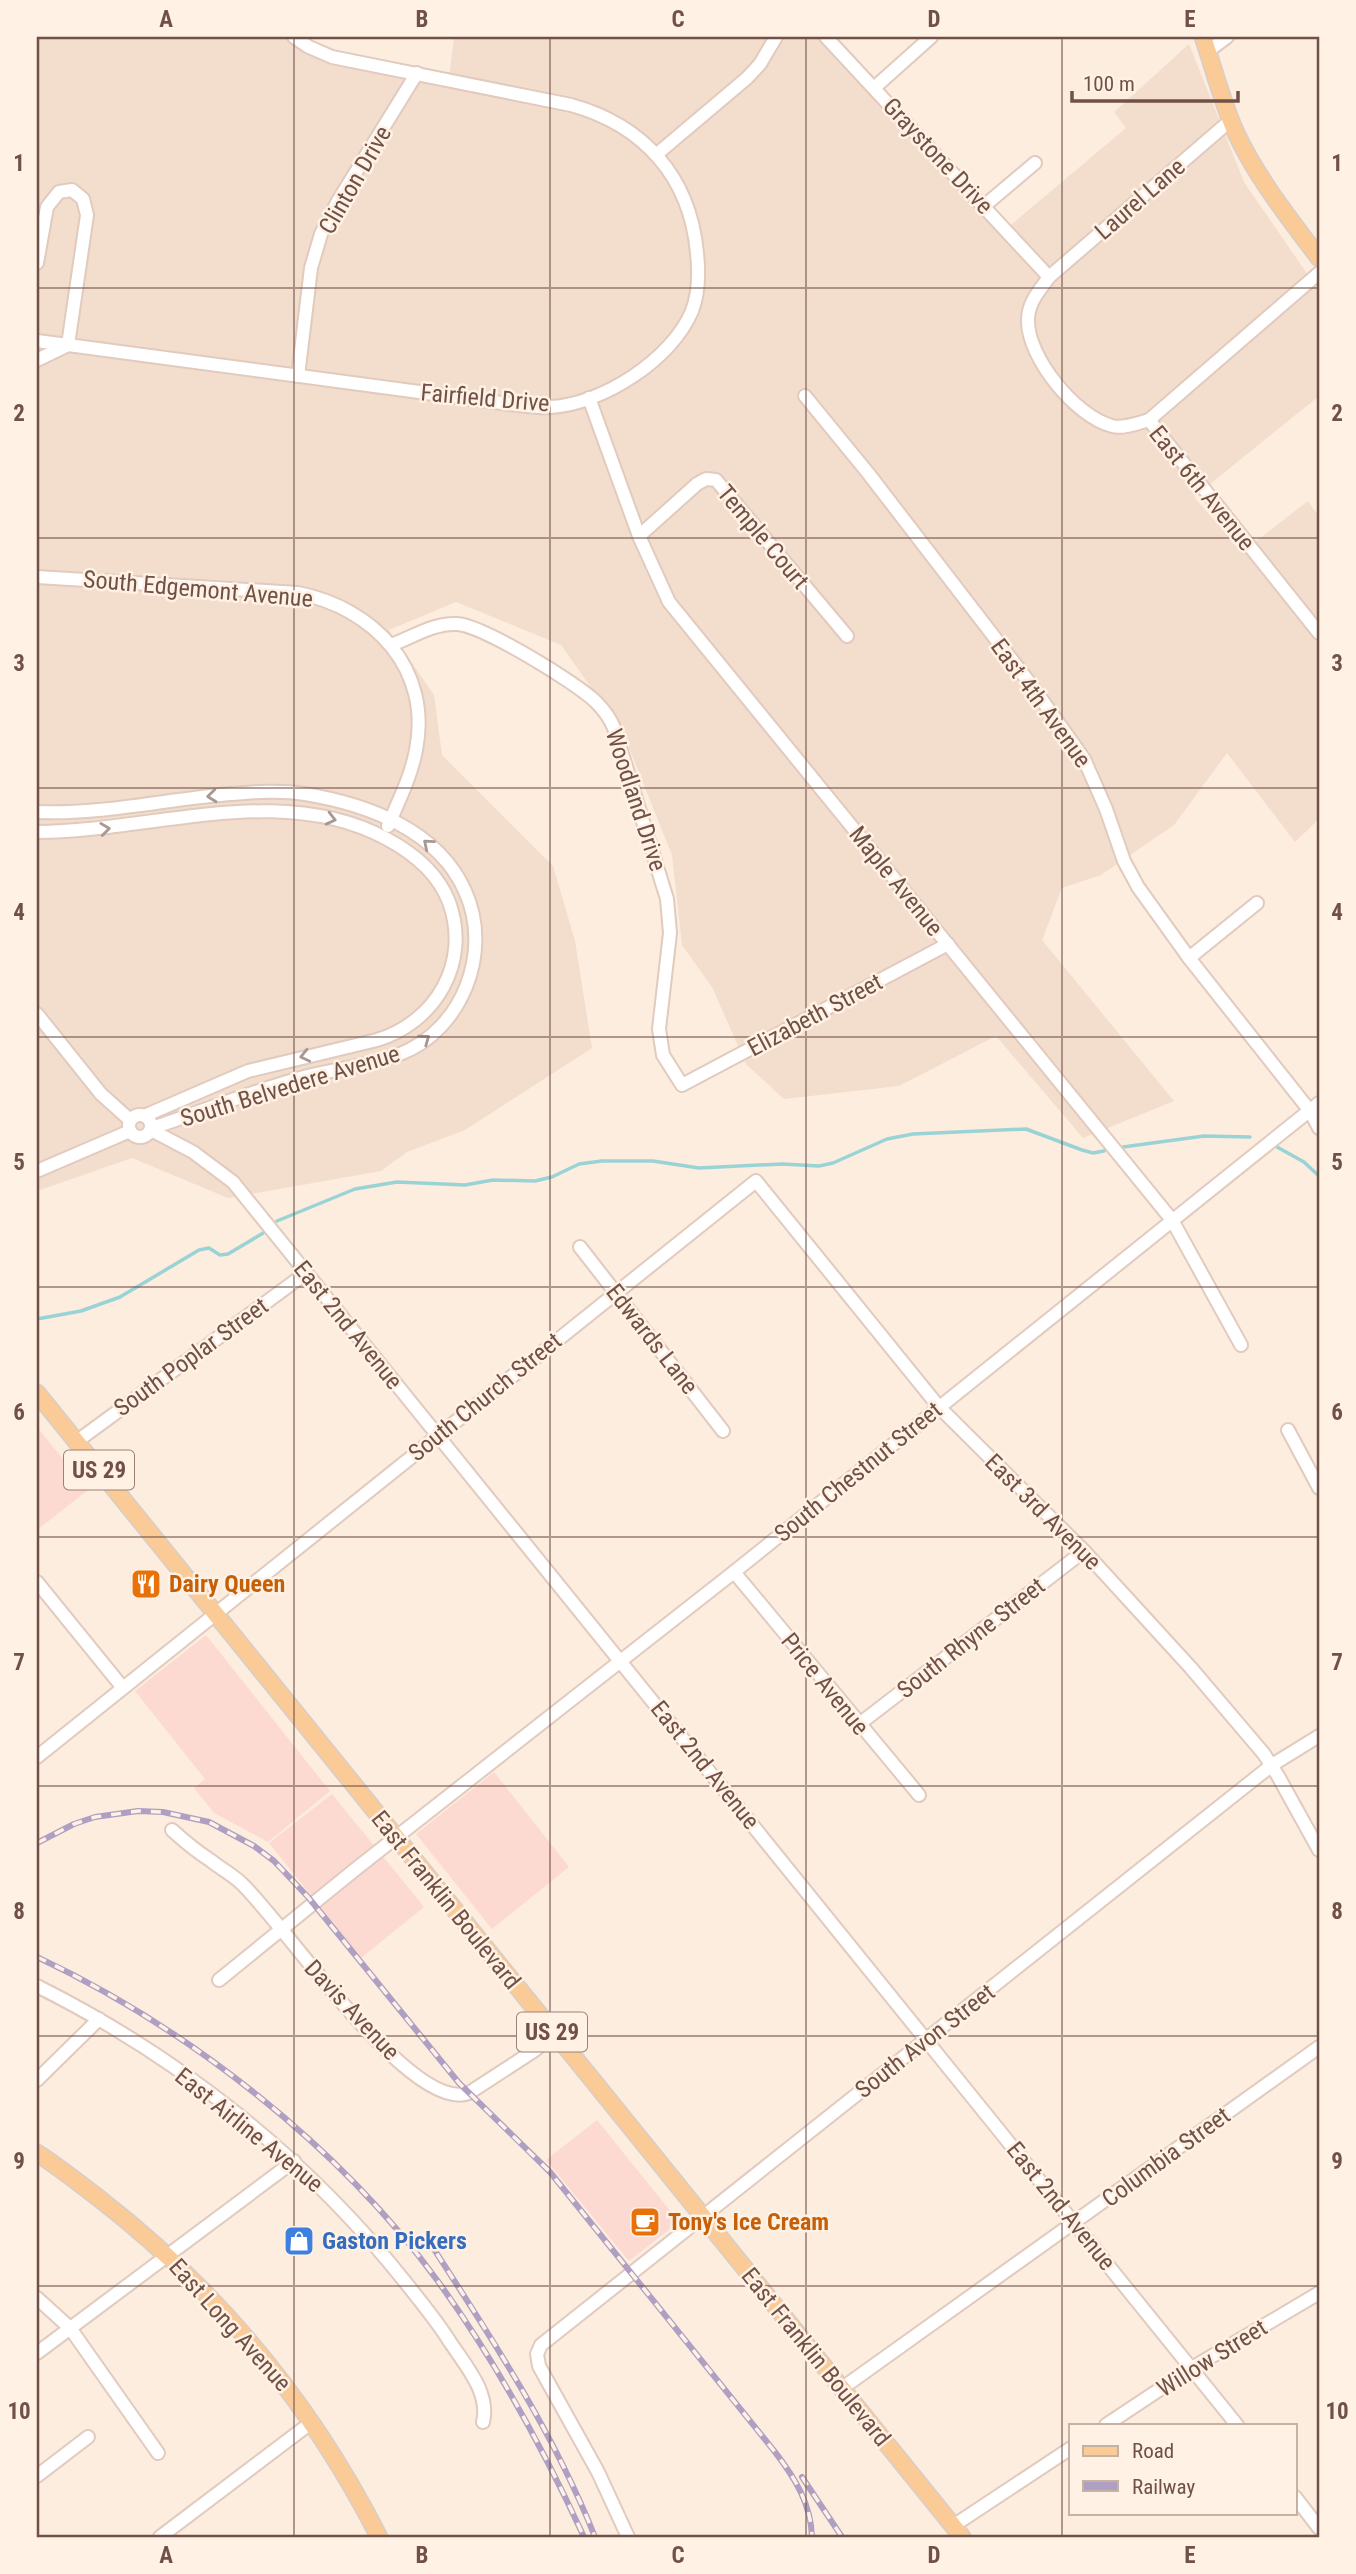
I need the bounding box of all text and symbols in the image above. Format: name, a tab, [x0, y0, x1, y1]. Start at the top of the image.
text: A	[159, 6, 173, 33]
text: B	[416, 6, 428, 33]
text: C	[671, 6, 685, 33]
text: D	[928, 6, 941, 33]
text: E	[1184, 6, 1196, 33]
scale bar	[1072, 60, 1239, 104]
text: 100 m	[1083, 72, 1135, 96]
street label: Graystone Drive	[877, 92, 999, 220]
street label: Clinton Drive	[313, 121, 397, 239]
text: 1	[13, 150, 25, 177]
text: 1	[1331, 150, 1343, 177]
street label: Laurel Lane	[1089, 152, 1191, 246]
street label: Fairfield Drive	[419, 378, 551, 418]
text: 2	[13, 400, 25, 427]
text: 2	[1331, 400, 1343, 427]
street label: East 6th Avenue	[1143, 420, 1261, 556]
street label: Temple Court	[711, 479, 815, 595]
street label: South Edgemont Avenue	[82, 565, 314, 613]
street label: East 4th Avenue	[985, 633, 1097, 773]
text: 3	[13, 650, 25, 677]
text: 3	[1331, 650, 1343, 677]
street label: Woodland Drive	[600, 725, 672, 875]
one-way arrow	[206, 788, 218, 803]
one-way arrow	[324, 811, 336, 825]
one-way arrow	[99, 821, 111, 836]
street label: Maple Avenue	[843, 821, 949, 941]
one-way arrow	[423, 840, 436, 852]
text: 4	[13, 899, 25, 926]
text: 4	[1331, 899, 1343, 926]
street label: Elizabeth Street	[743, 968, 887, 1062]
one-way arrow	[417, 1035, 430, 1047]
street label: South Belvedere Avenue	[177, 1039, 403, 1133]
one-way arrow	[300, 1048, 312, 1062]
text: 5	[13, 1149, 25, 1176]
text: 5	[1331, 1149, 1343, 1176]
street label: East 2nd Avenue	[288, 1255, 408, 1395]
street label: Edwards Lane	[600, 1278, 704, 1400]
street label: South Poplar Street	[109, 1292, 273, 1422]
street label: South Church Street	[403, 1327, 567, 1467]
street label: South Chestnut Street	[769, 1396, 947, 1548]
text: 6	[13, 1399, 25, 1426]
text: 6	[1331, 1399, 1343, 1426]
street label: East 3rd Avenue	[979, 1448, 1107, 1576]
road number: US 29	[64, 1450, 134, 1490]
restaurant icon: Dairy Queen	[129, 1567, 163, 1601]
place label: Dairy Queen	[169, 1570, 285, 1598]
street label: South Rhyne Street	[892, 1572, 1050, 1704]
street label: Price Avenue	[775, 1627, 875, 1741]
text: 7	[13, 1649, 25, 1676]
text: 7	[1331, 1649, 1343, 1676]
street label: East 2nd Avenue	[645, 1695, 765, 1835]
street label: East Franklin Boulevard	[366, 1805, 526, 1995]
text: 8	[13, 1898, 25, 1925]
text: 8	[1331, 1898, 1343, 1925]
street label: Davis Avenue	[299, 1954, 405, 2066]
street label: South Avon Street	[850, 1978, 1000, 2104]
road number: US 29	[517, 2012, 587, 2052]
street label: East Airline Avenue	[169, 2062, 329, 2198]
street label: Columbia Street	[1097, 2101, 1235, 2213]
street label: East 2nd Avenue	[1001, 2136, 1121, 2276]
text: 9	[13, 2148, 25, 2175]
text: 9	[1331, 2148, 1343, 2175]
cafe icon: Tony's Ice Cream	[628, 2205, 662, 2239]
place label: Tony's Ice Cream	[668, 2208, 829, 2236]
shop icon: Gaston Pickers	[282, 2224, 316, 2258]
place label: Gaston Pickers	[322, 2227, 467, 2255]
street label: East Long Avenue	[163, 2253, 297, 2397]
street label: East Franklin Boulevard	[736, 2262, 896, 2452]
street label: Willow Street	[1152, 2313, 1272, 2403]
text: 10	[7, 2398, 31, 2425]
text: 10	[1325, 2398, 1349, 2425]
legend	[1069, 2424, 1296, 2514]
text: Road	[1132, 2439, 1174, 2463]
text: Railway	[1132, 2475, 1195, 2499]
text: A	[159, 2542, 173, 2569]
text: B	[416, 2542, 428, 2569]
text: C	[671, 2542, 685, 2569]
text: D	[928, 2542, 941, 2569]
text: E	[1184, 2542, 1196, 2569]

